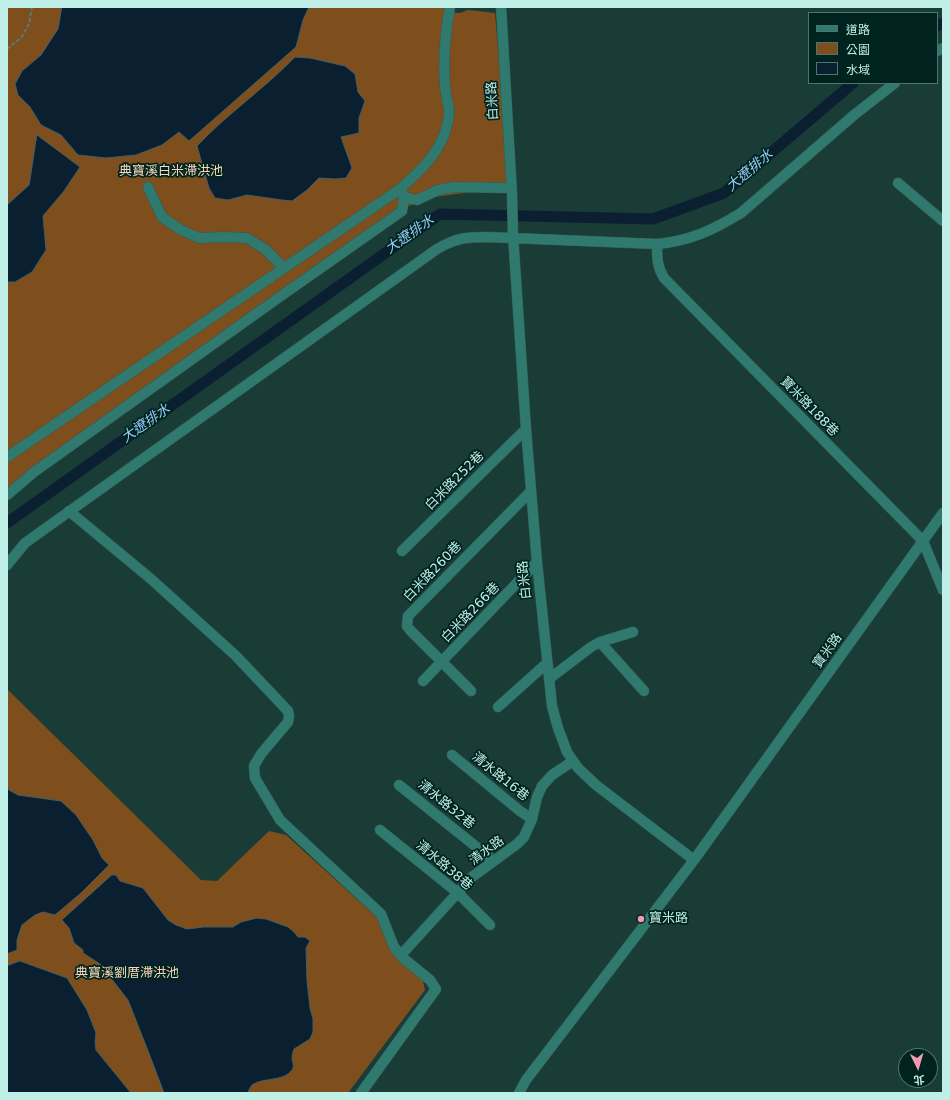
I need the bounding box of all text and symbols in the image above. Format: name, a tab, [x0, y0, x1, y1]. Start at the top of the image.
legend	[808, 12, 938, 84]
text: 道路	[846, 23, 870, 37]
text: 公園	[846, 43, 870, 57]
text: 水域	[846, 63, 870, 77]
street label: 白米路	[484, 81, 502, 121]
water label: 大遼排水	[723, 147, 777, 195]
park label: 典寶溪白米滯洪池	[119, 164, 223, 180]
water label: 大遼排水	[382, 212, 438, 258]
street label: 寶米路188巷	[777, 374, 841, 440]
water label: 大遼排水	[118, 401, 174, 447]
street label: 白米路252巷	[422, 448, 488, 514]
street label: 白米路260巷	[401, 539, 465, 605]
street label: 白米路	[515, 560, 535, 600]
street label: 白米路266巷	[439, 580, 503, 646]
street label: 寶米路	[810, 631, 846, 671]
street label: 清水路16巷	[468, 749, 532, 805]
street label: 清水路32巷	[414, 777, 478, 833]
street label: 清水路	[467, 833, 507, 869]
street label: 清水路38巷	[413, 838, 475, 894]
place label: 寶米路	[649, 911, 688, 927]
marker: 寶米路	[636, 914, 646, 924]
park label: 典寶溪劉厝滯洪池	[75, 966, 179, 982]
north arrow	[898, 1048, 938, 1088]
text: 北	[913, 1073, 925, 1086]

